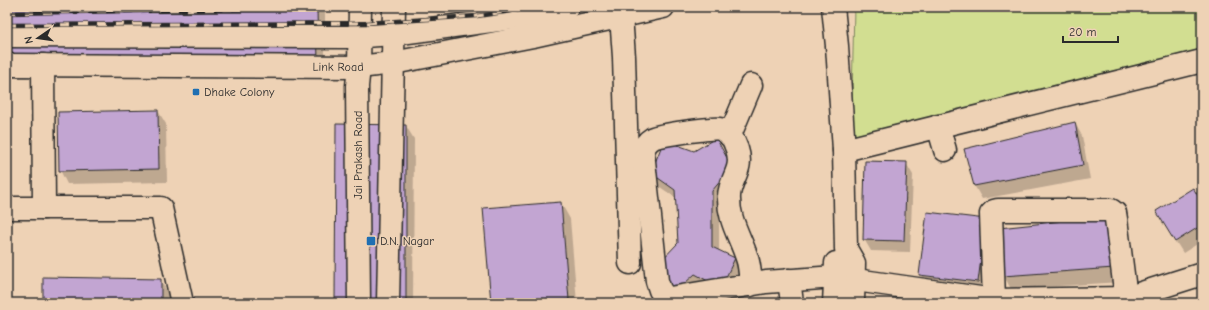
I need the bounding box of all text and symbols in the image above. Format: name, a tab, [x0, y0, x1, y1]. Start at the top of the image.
north arrow	[18, 18, 58, 58]
scale bar	[1063, 18, 1118, 44]
text: 20 m	[1069, 25, 1097, 39]
text: N	[22, 35, 36, 45]
street label: Link Road	[312, 60, 364, 74]
place label: Dhake Colony	[204, 85, 275, 99]
marker: Dhake Colony	[191, 87, 201, 97]
street label: Jai Prakash Road	[351, 111, 365, 199]
place label: D.N. Nagar	[380, 234, 434, 248]
marker: D.N. Nagar	[365, 235, 377, 247]

